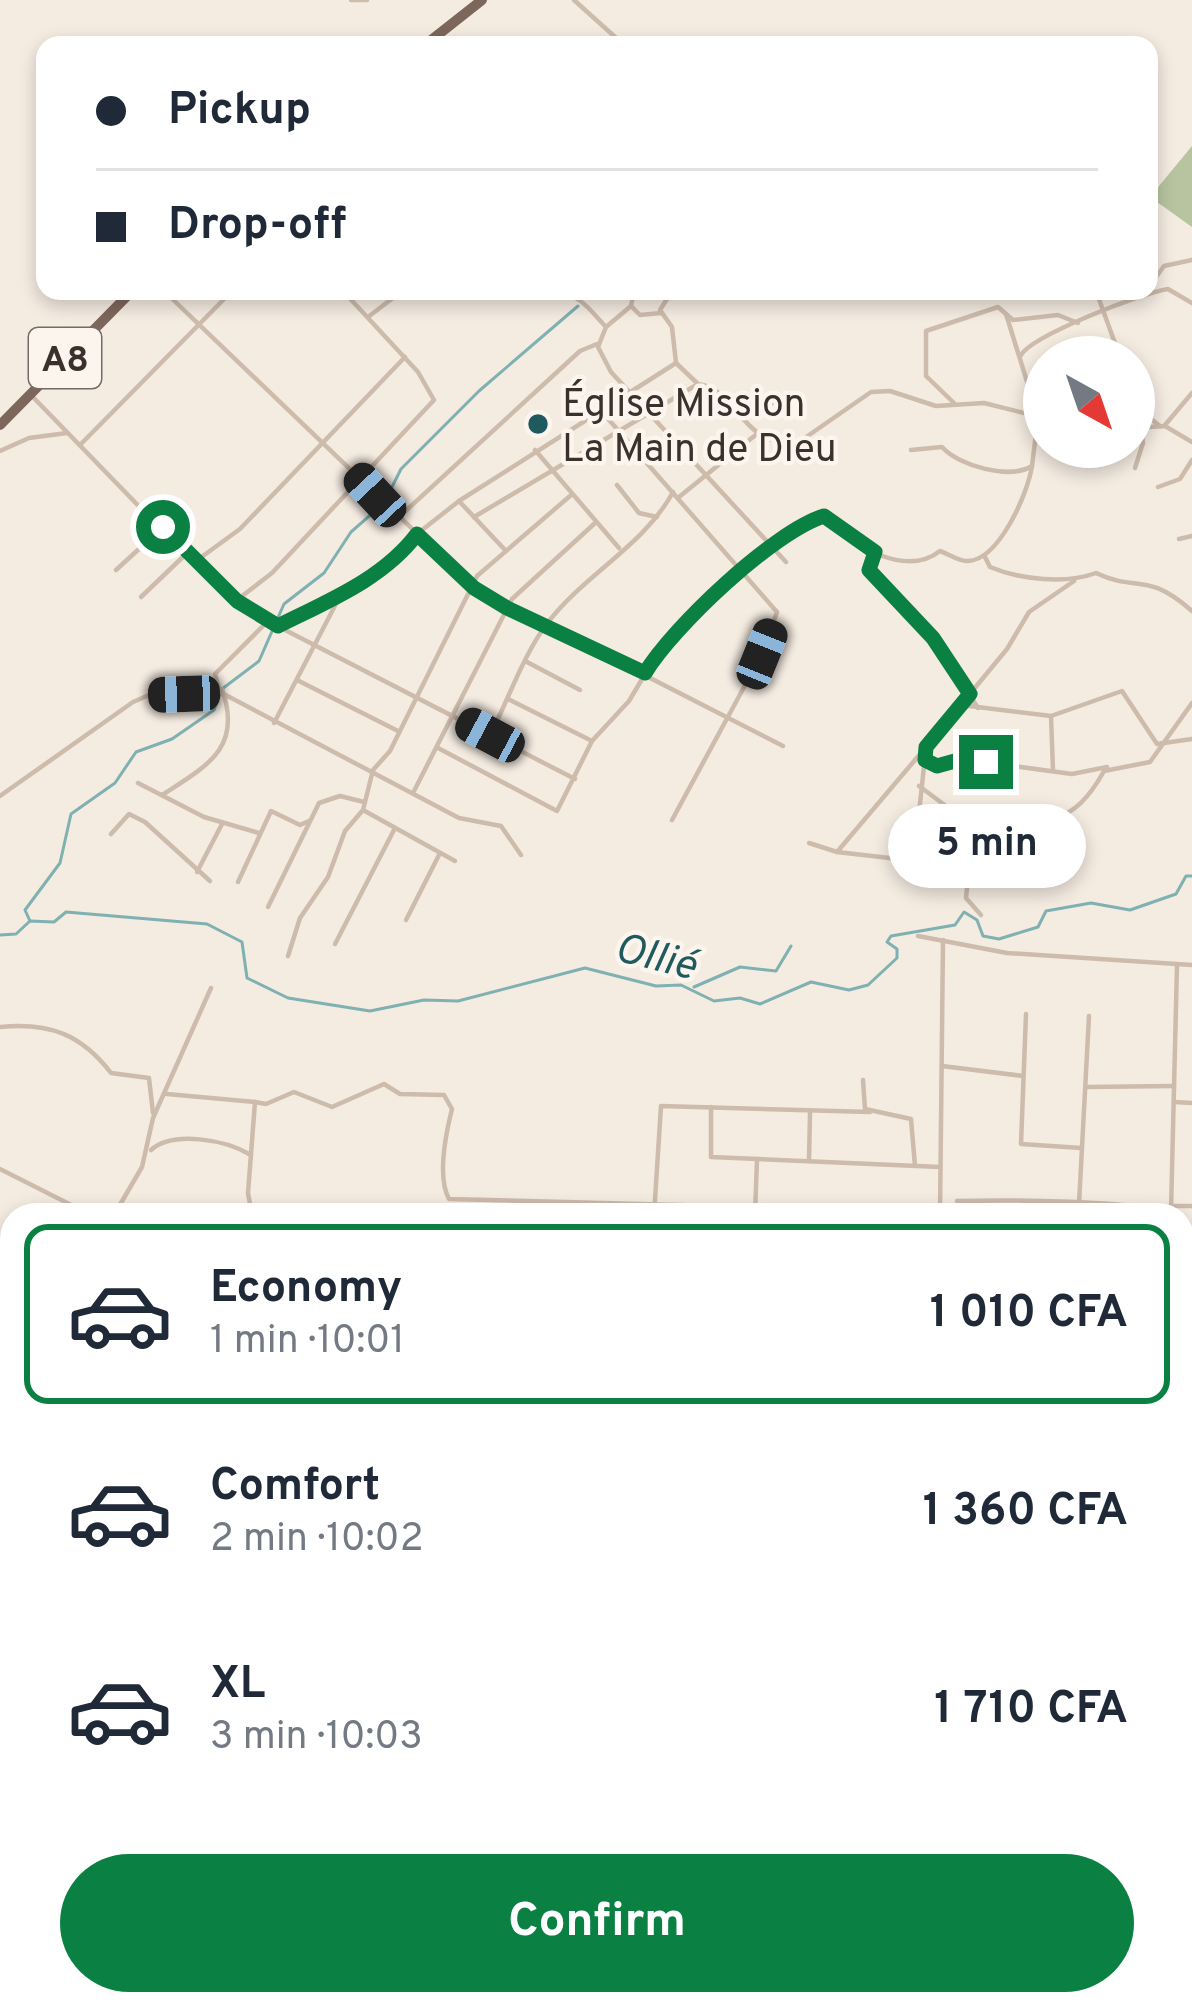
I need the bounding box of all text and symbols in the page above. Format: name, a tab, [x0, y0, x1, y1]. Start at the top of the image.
text: Pickup	[168, 83, 311, 140]
text: Drop-off	[168, 198, 347, 255]
road number: A8	[29, 328, 101, 388]
north arrow	[1023, 336, 1155, 468]
map controls	[1023, 336, 1155, 468]
place label: Église Mission La Main de Dieu	[562, 379, 837, 476]
marker: Église Mission La Main de Dieu	[525, 411, 551, 437]
car	[337, 456, 413, 534]
route start	[136, 500, 190, 554]
car	[732, 614, 792, 694]
car	[147, 675, 221, 713]
car	[450, 702, 530, 768]
route end	[959, 735, 1013, 789]
callout: 5 min	[887, 804, 1085, 888]
text: 5 min	[936, 821, 1038, 870]
water label: Ollié	[609, 924, 705, 996]
icon: car	[66, 1260, 174, 1368]
text: Economy	[210, 1261, 402, 1318]
text: 1 010 CFA	[930, 1286, 1128, 1343]
text: 1 min · 10:01	[210, 1318, 405, 1367]
icon: car	[66, 1458, 174, 1566]
text: Comfort	[210, 1459, 380, 1516]
text: 1 360 CFA	[923, 1484, 1128, 1541]
text: 2 min · 10:02	[210, 1516, 424, 1565]
icon: car	[66, 1656, 174, 1764]
text: XL	[210, 1657, 265, 1714]
text: 1 710 CFA	[934, 1682, 1128, 1739]
text: 3 min · 10:03	[210, 1714, 423, 1763]
button: Confirm	[60, 1854, 1134, 1992]

